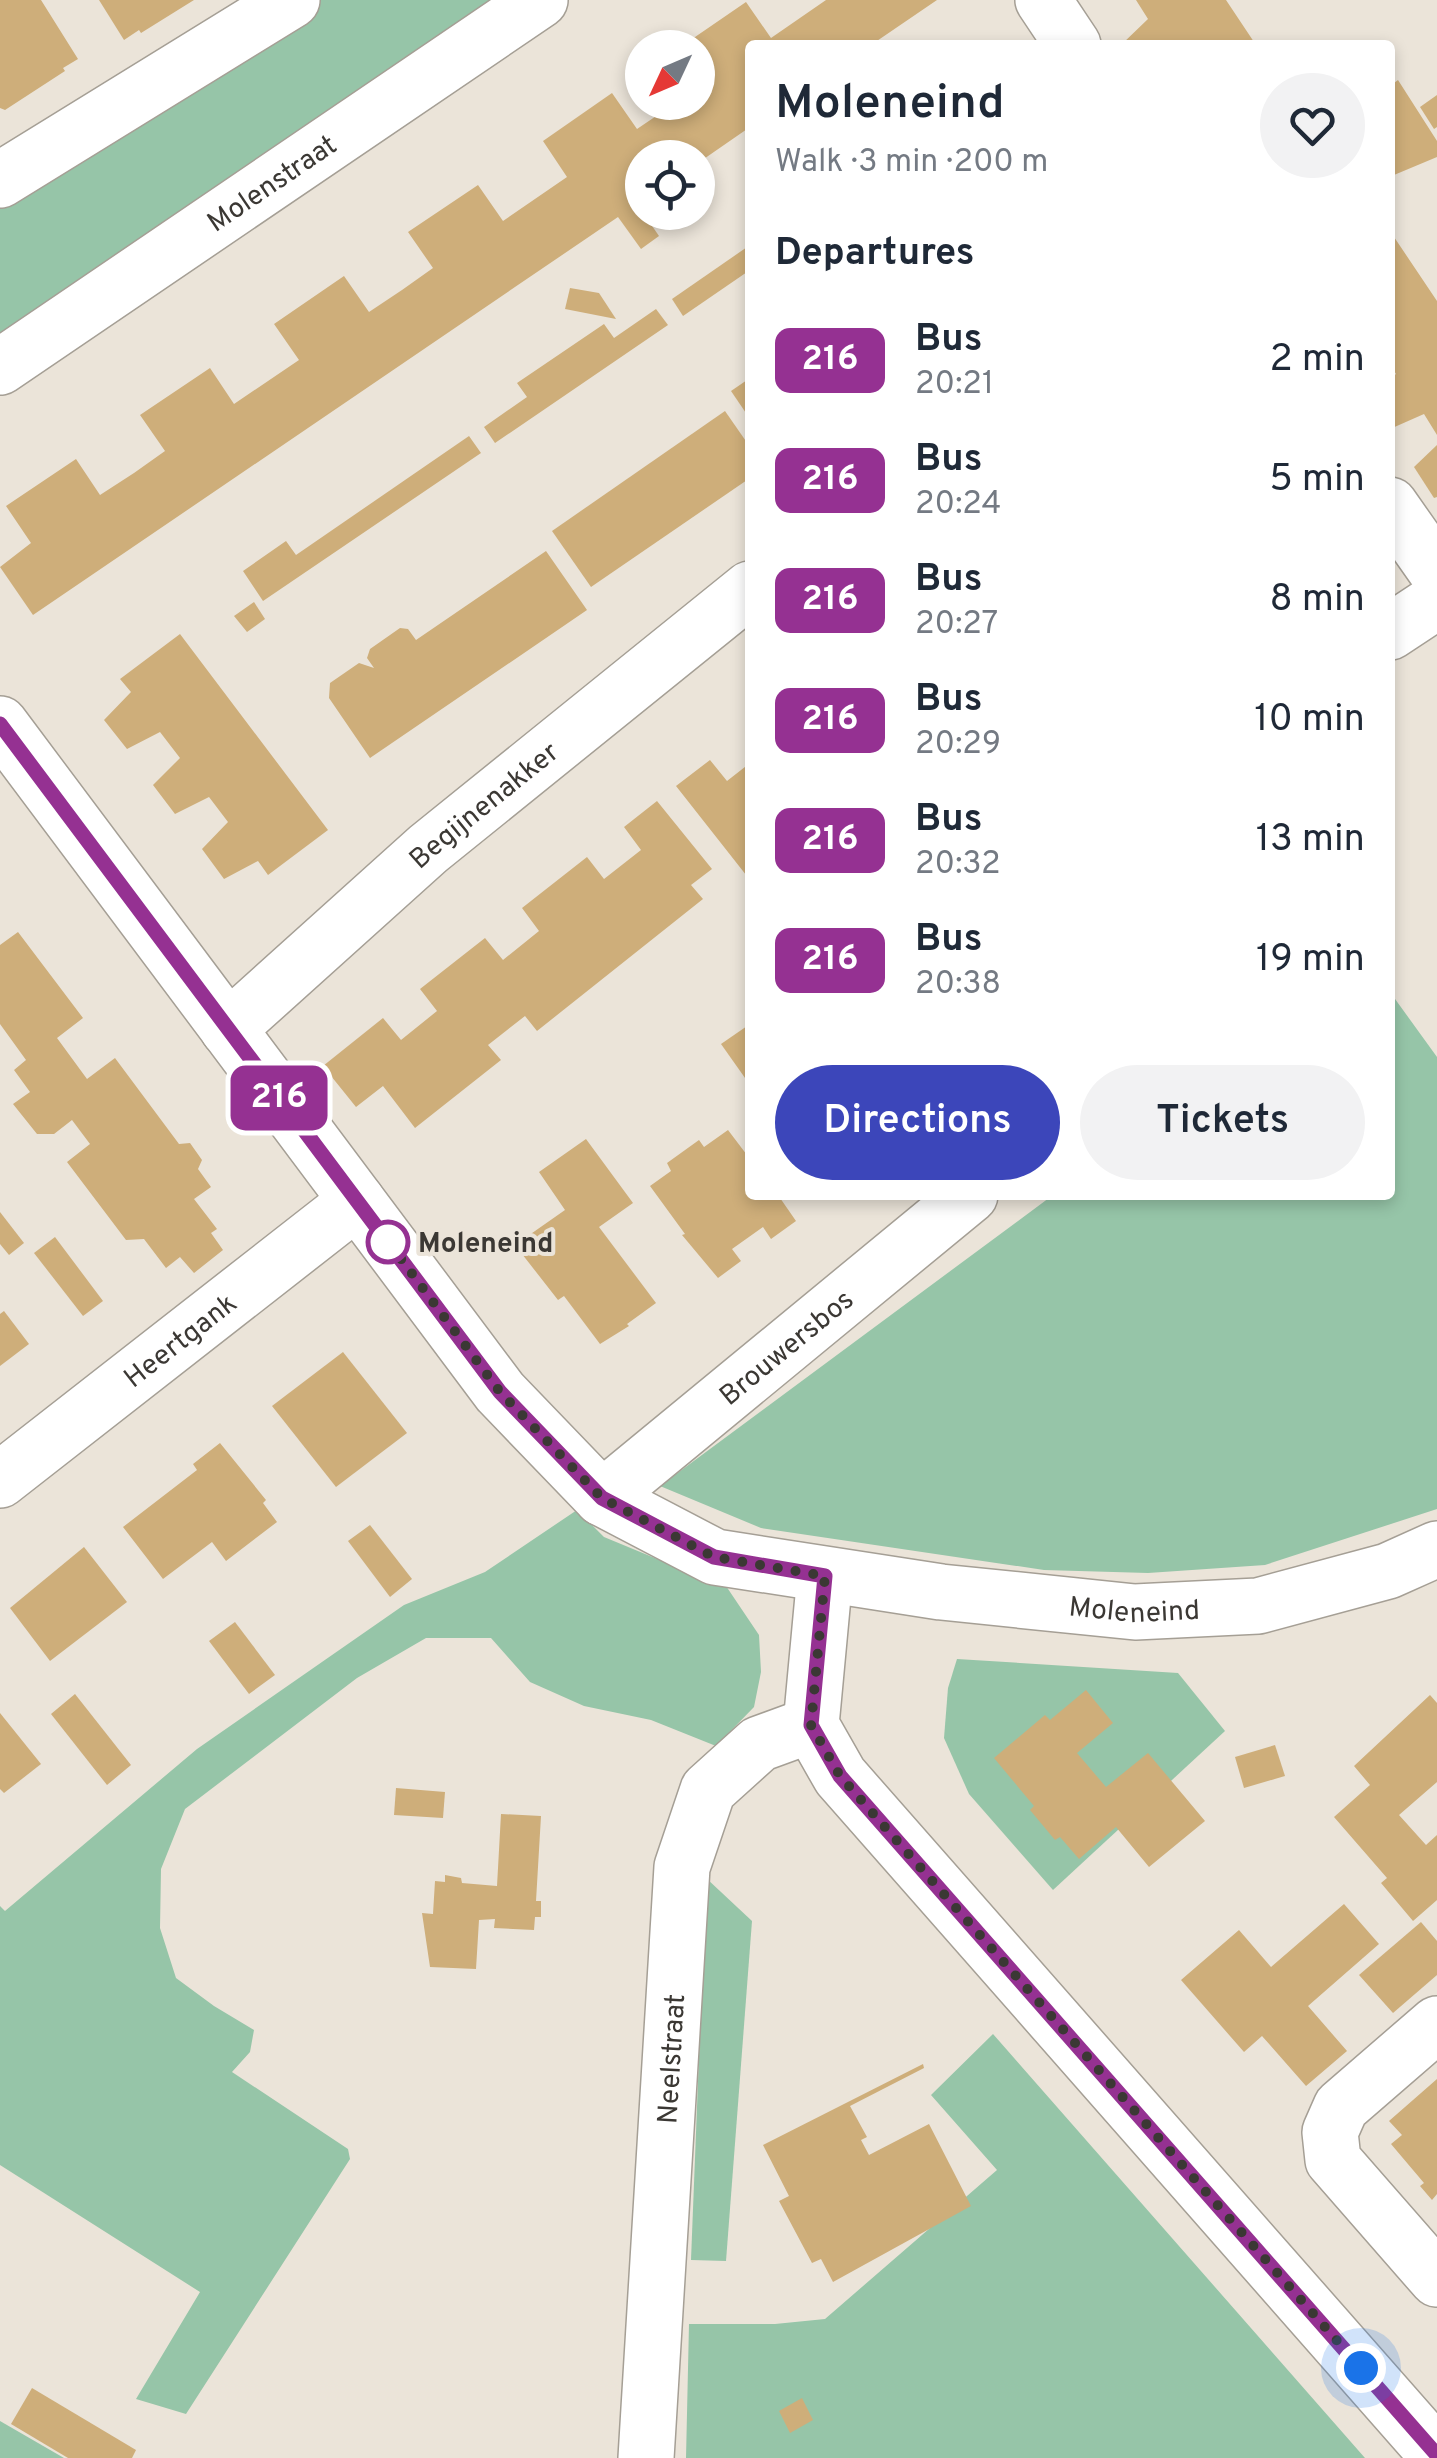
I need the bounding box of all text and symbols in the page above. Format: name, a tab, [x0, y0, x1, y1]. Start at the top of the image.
north arrow	[625, 30, 715, 120]
map controls	[625, 30, 715, 230]
button: heart	[1260, 73, 1365, 178]
text: Moleneind	[775, 75, 1005, 135]
street label: Molenstraat	[201, 128, 345, 242]
button: locate	[625, 140, 715, 230]
text: Walk · 3 min · 200 m	[775, 143, 1048, 183]
text: Departures	[775, 230, 975, 279]
text: Bus	[915, 316, 982, 365]
text: 2 min	[1270, 336, 1365, 385]
text: 216	[802, 338, 858, 382]
text: 20:21	[915, 365, 994, 405]
text: Bus	[915, 436, 982, 485]
text: 5 min	[1269, 456, 1365, 505]
text: 216	[802, 458, 858, 502]
text: 20:24	[915, 485, 1001, 525]
text: Bus	[915, 556, 982, 605]
text: 8 min	[1270, 576, 1365, 625]
text: 216	[802, 578, 858, 622]
text: 20:27	[915, 605, 998, 645]
text: Bus	[915, 676, 982, 725]
text: 10 min	[1254, 696, 1365, 745]
text: 216	[802, 698, 858, 742]
text: 20:29	[915, 725, 1001, 765]
street label: Begijnenakker	[403, 735, 567, 878]
text: Bus	[915, 796, 982, 845]
text: 13 min	[1256, 816, 1365, 865]
text: 216	[802, 818, 858, 862]
text: 20:32	[915, 845, 1001, 885]
text: Bus	[915, 916, 982, 965]
text: 19 min	[1256, 936, 1365, 985]
text: 216	[802, 938, 858, 982]
text: 20:38	[915, 965, 1001, 1005]
button: Directions	[775, 1065, 1060, 1180]
button: Tickets	[1080, 1065, 1365, 1180]
line badge: 216	[222, 1066, 336, 1130]
text: 216	[251, 1076, 307, 1120]
marker: Moleneind	[367, 1221, 409, 1263]
place label: Moleneind	[418, 1227, 553, 1263]
street label: Brouwersbos	[713, 1283, 862, 1415]
street label: Heertgank	[118, 1287, 245, 1397]
street label: Moleneind	[1067, 1590, 1201, 1633]
street label: Neelstraat	[651, 1993, 695, 2125]
your location	[1336, 2343, 1386, 2393]

